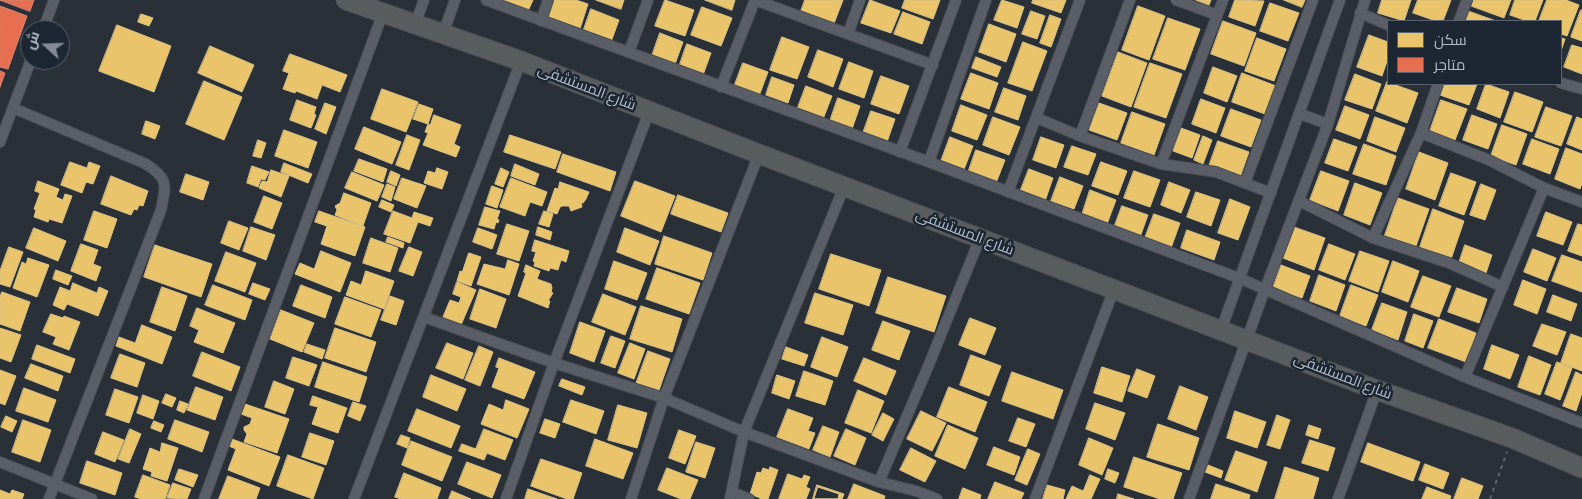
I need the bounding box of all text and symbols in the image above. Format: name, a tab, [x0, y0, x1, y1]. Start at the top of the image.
north arrow	[20, 20, 70, 70]
legend	[1387, 20, 1562, 85]
text: ش	[21, 29, 42, 51]
text: سكن	[1434, 31, 1467, 48]
text: متاجر	[1434, 56, 1465, 73]
street label: شارع المستشفى	[535, 60, 639, 114]
street label: شارع المستشفى	[913, 205, 1017, 259]
street label: شارع المستشفى	[1291, 349, 1395, 403]

